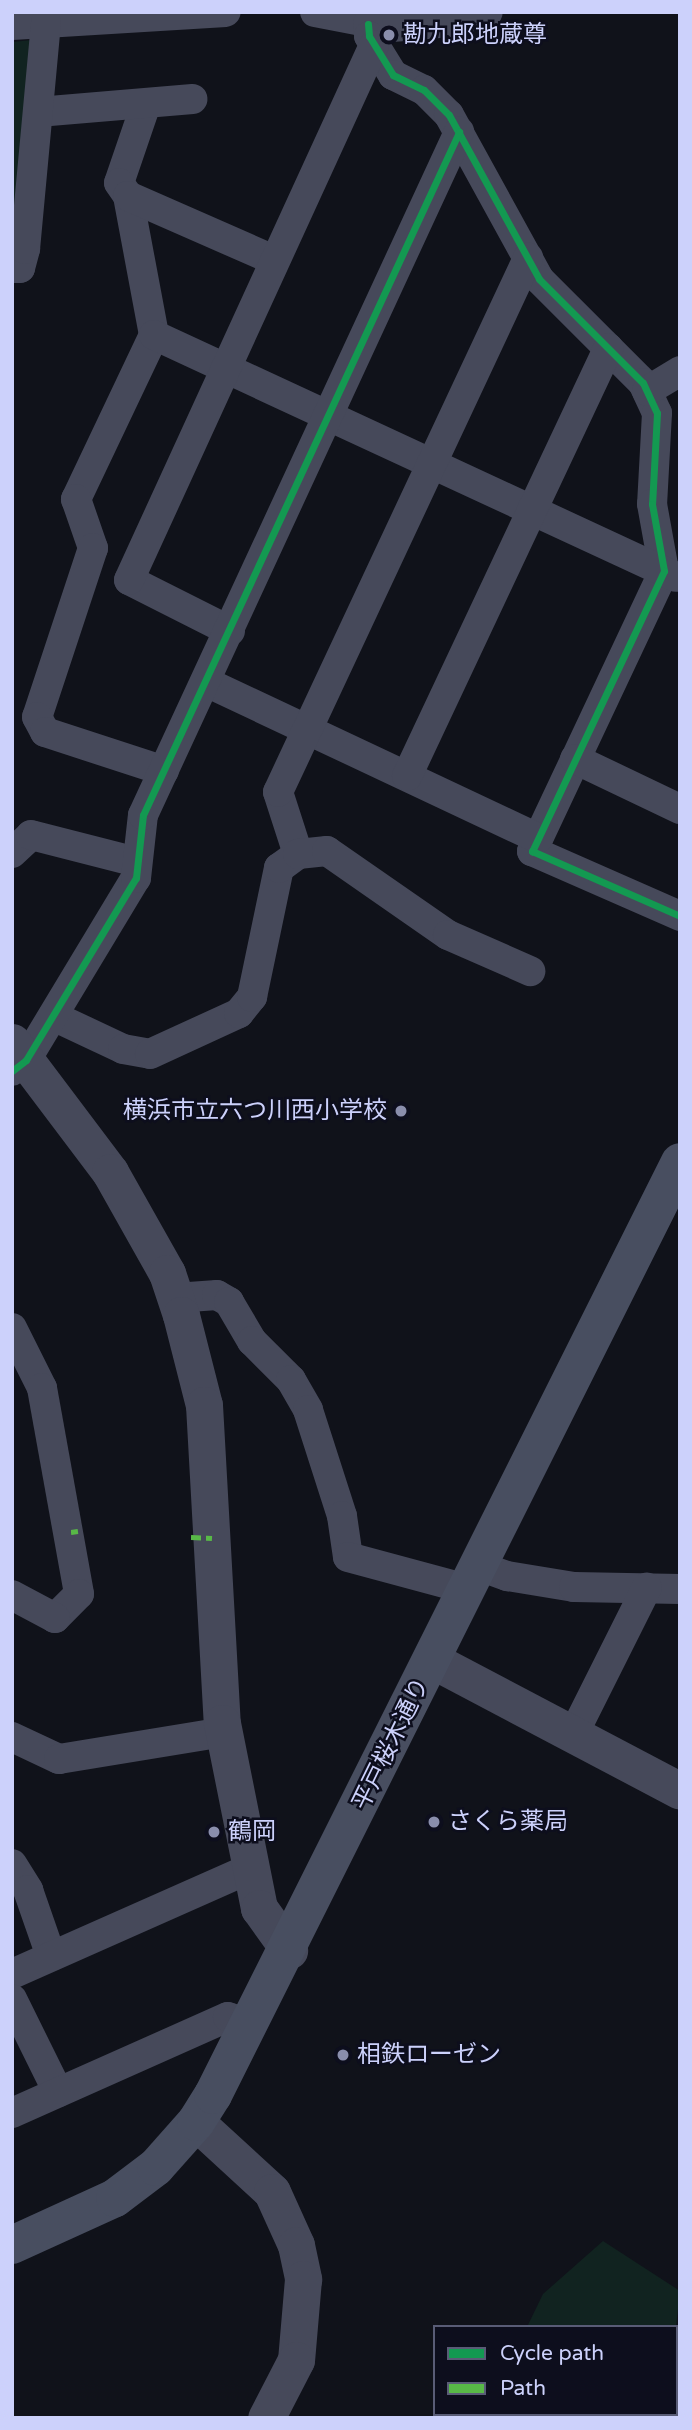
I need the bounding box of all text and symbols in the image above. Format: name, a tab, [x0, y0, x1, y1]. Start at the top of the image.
place label: 勘九郎地蔵尊	[403, 21, 547, 49]
marker: 勘九郎地蔵尊	[381, 27, 397, 43]
place label: 横浜市立六つ川西小学校	[123, 1097, 387, 1125]
marker: 横浜市立六つ川西小学校	[393, 1103, 409, 1119]
street label: 平戸桜木通り	[346, 1673, 436, 1815]
place label: さくら薬局	[448, 1808, 568, 1836]
marker: さくら薬局	[426, 1814, 442, 1830]
place label: 鶴岡	[228, 1818, 276, 1846]
marker: 鶴岡	[206, 1824, 222, 1840]
place label: 相鉄ローゼン	[357, 2041, 501, 2069]
marker: 相鉄ローゼン	[335, 2047, 351, 2063]
legend	[433, 2325, 678, 2416]
text: Cycle path	[500, 2341, 604, 2366]
text: Path	[500, 2376, 546, 2401]

